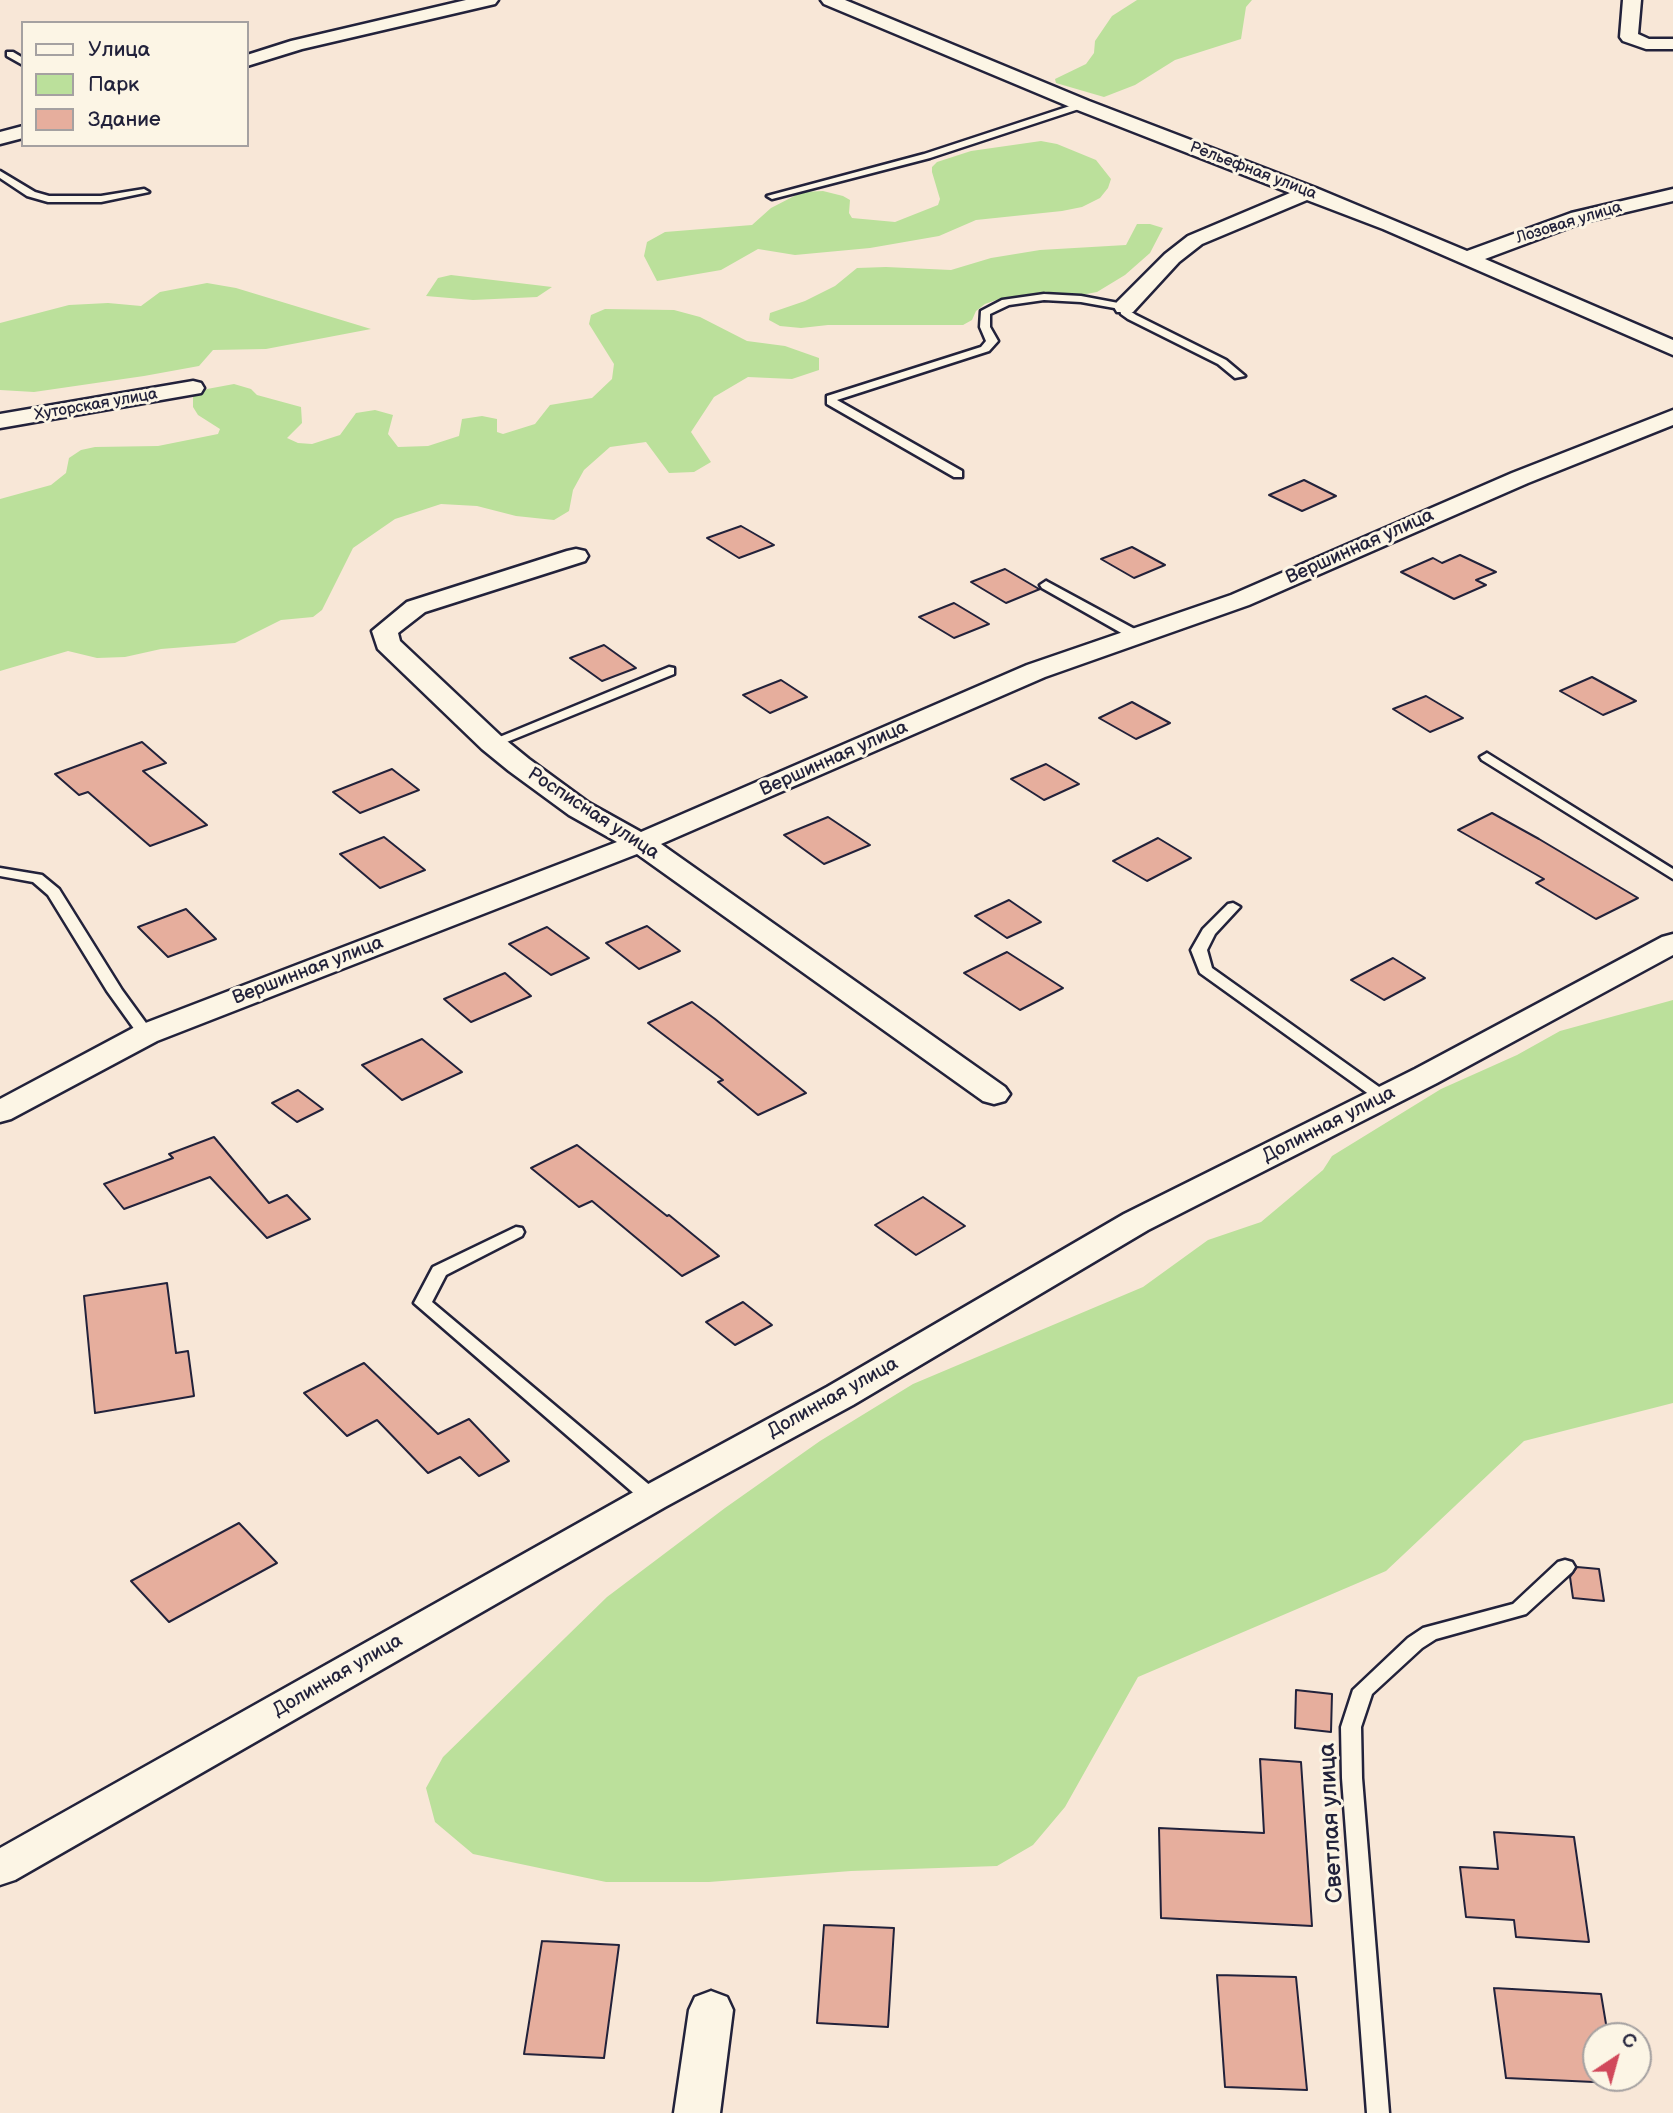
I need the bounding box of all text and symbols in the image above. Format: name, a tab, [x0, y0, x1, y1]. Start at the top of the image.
legend	[21, 21, 248, 147]
text: Улица	[88, 37, 150, 62]
text: Парк	[88, 72, 139, 97]
text: Здание	[88, 107, 161, 132]
street label: Рельефная улица	[1187, 138, 1319, 204]
street label: Лозовая улица	[1514, 198, 1624, 248]
street label: Хуторская улица	[33, 385, 159, 425]
street label: Вершинная улица	[1282, 504, 1438, 590]
street label: Вершинная улица	[756, 716, 912, 802]
street label: Росписная улица	[523, 763, 663, 865]
street label: Вершинная улица	[229, 932, 387, 1010]
street label: Долинная улица	[1259, 1082, 1399, 1168]
street label: Долинная улица	[764, 1353, 902, 1443]
street label: Долинная улица	[269, 1630, 407, 1722]
street label: Светлая улица	[1314, 1742, 1350, 1904]
north arrow	[1582, 2022, 1652, 2092]
text: С	[1616, 2028, 1641, 2054]

